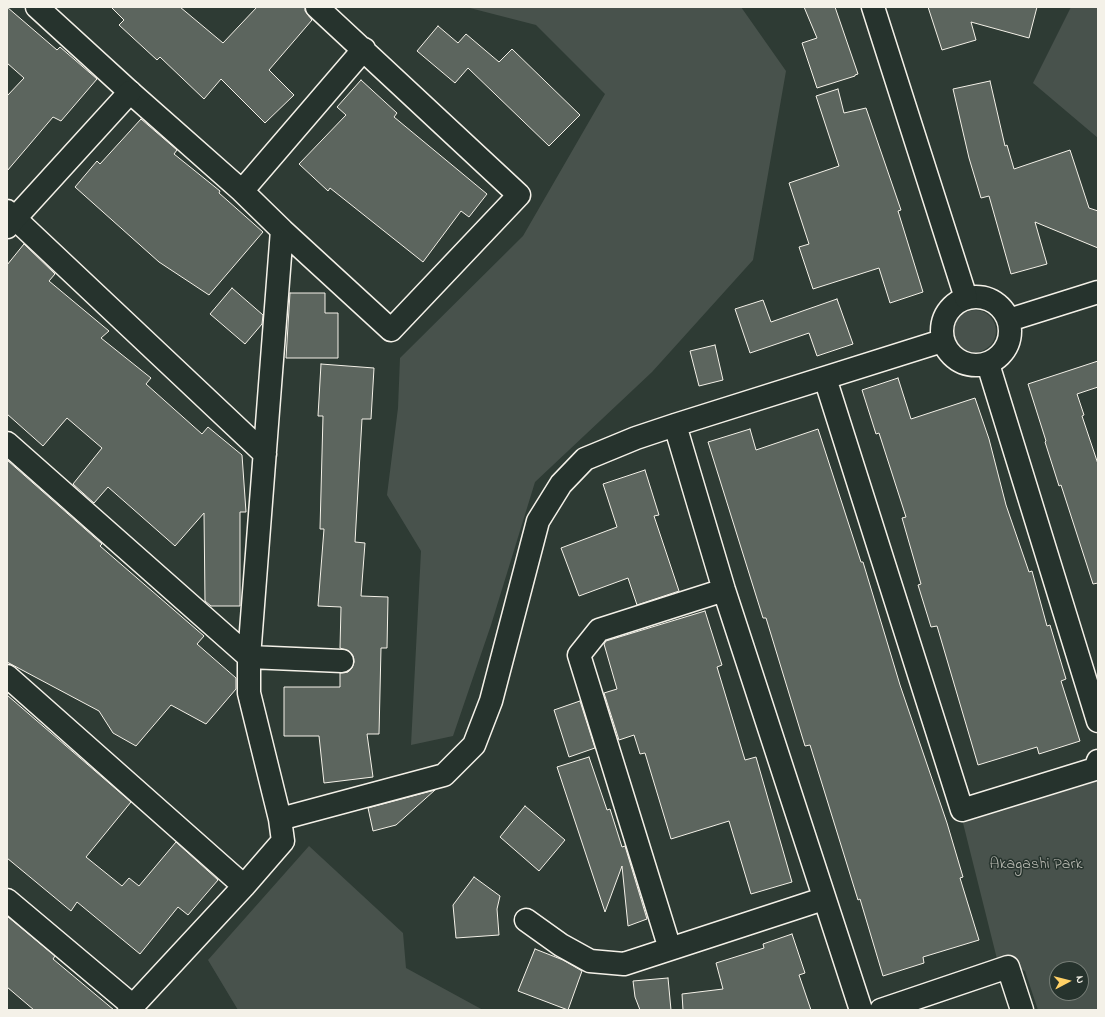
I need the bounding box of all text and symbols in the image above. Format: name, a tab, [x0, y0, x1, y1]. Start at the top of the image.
park label: Akagashi Park	[990, 855, 1082, 875]
north arrow	[1049, 961, 1089, 1001]
text: N	[1072, 975, 1088, 984]

